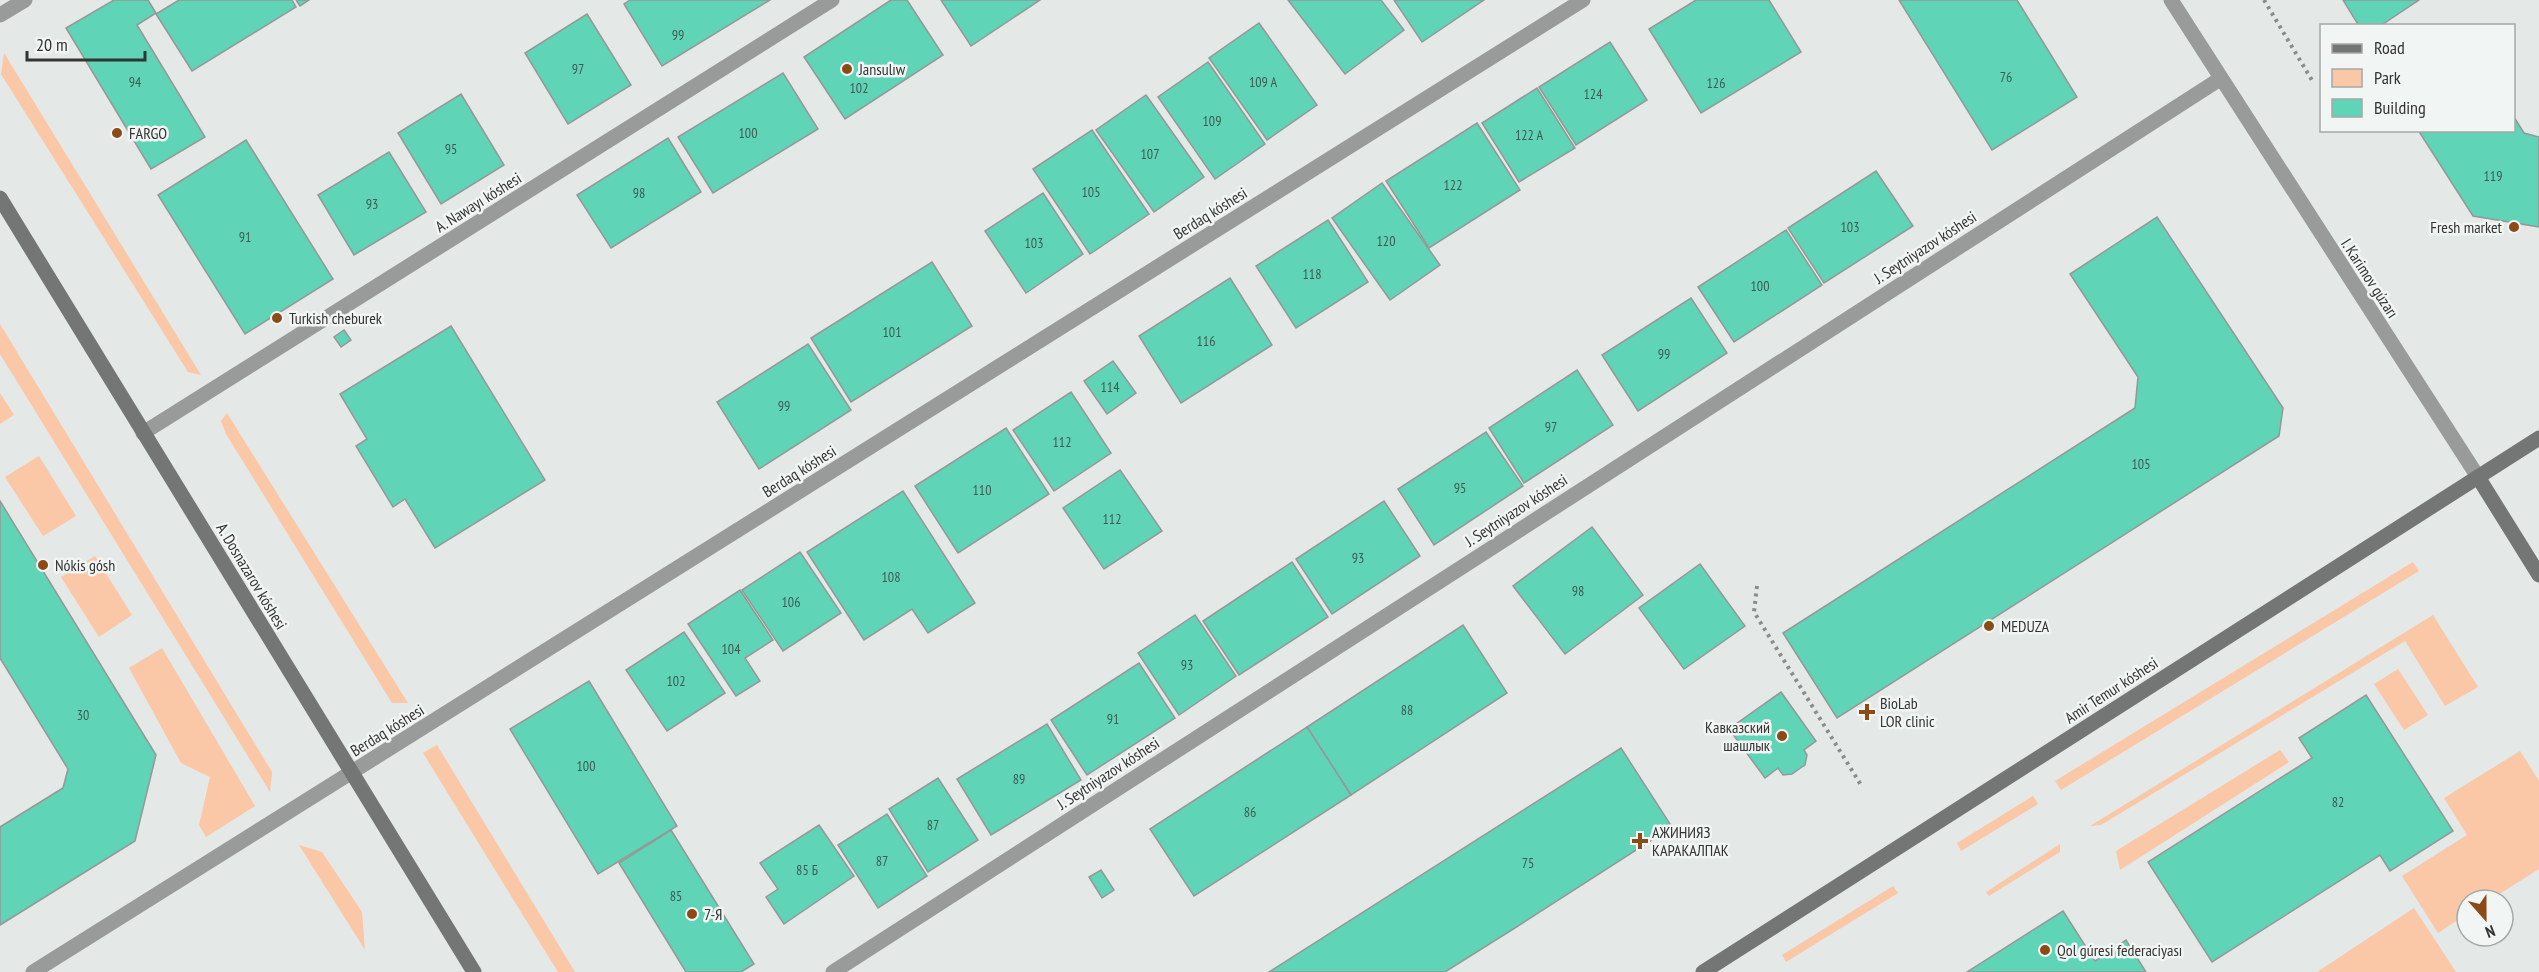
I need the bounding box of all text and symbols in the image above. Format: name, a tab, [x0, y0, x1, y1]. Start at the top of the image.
scale bar	[27, 24, 146, 62]
legend	[2320, 24, 2515, 132]
house number: 99	[672, 26, 684, 44]
text: 20 m	[36, 33, 68, 56]
text: Road	[2374, 36, 2405, 59]
place label: Jansulıw	[858, 59, 906, 79]
house number: 97	[572, 60, 584, 78]
marker: Jansulıw	[840, 62, 854, 76]
text: Park	[2374, 66, 2401, 89]
house number: 76	[2000, 68, 2012, 86]
house number: 94	[129, 73, 142, 91]
house number: 109 А	[1249, 73, 1277, 91]
house number: 126	[1707, 74, 1725, 92]
house number: 102	[850, 79, 868, 97]
house number: 124	[1584, 85, 1603, 103]
text: Building	[2374, 96, 2426, 119]
house number: 109	[1203, 112, 1221, 130]
place label: FARGO	[129, 123, 167, 143]
house number: 100	[739, 124, 757, 142]
marker: FARGO	[110, 126, 124, 140]
house number: 122 А	[1515, 126, 1543, 144]
house number: 95	[445, 140, 457, 158]
house number: 107	[1141, 145, 1159, 163]
house number: 119	[2484, 167, 2502, 185]
street label: A. Nawayı kóshesi	[431, 168, 525, 236]
house number: 122	[1444, 176, 1462, 194]
house number: 105	[1082, 183, 1100, 201]
street label: Berdaq kóshesi	[1169, 183, 1251, 243]
house number: 98	[633, 184, 645, 202]
house number: 93	[366, 195, 378, 213]
street label: J. Seytniyazov kóshesi	[1869, 207, 1980, 288]
place label: Fresh market	[2430, 217, 2503, 237]
house number: 103	[1841, 218, 1859, 236]
marker: Fresh market	[2507, 220, 2521, 234]
house number: 91	[239, 228, 251, 246]
house number: 120	[1377, 232, 1395, 250]
house number: 103	[1025, 234, 1043, 252]
street label: I. Karimov gúzarı	[2337, 234, 2403, 322]
house number: 118	[1303, 265, 1321, 283]
house number: 100	[1751, 277, 1769, 295]
place label: Turkish cheburek	[289, 308, 383, 328]
marker: Turkish cheburek	[270, 311, 284, 325]
house number: 101	[883, 323, 901, 341]
house number: 116	[1197, 332, 1215, 350]
house number: 99	[1658, 345, 1670, 363]
house number: 114	[1101, 378, 1120, 396]
house number: 99	[778, 397, 790, 415]
house number: 97	[1545, 418, 1557, 436]
house number: 112	[1053, 433, 1071, 451]
street label: Berdaq kóshesi	[758, 441, 840, 501]
house number: 105	[2132, 455, 2150, 473]
street label: J. Seytniyazov kóshesi	[1460, 470, 1571, 551]
house number: 95	[1454, 479, 1466, 497]
house number: 110	[973, 481, 991, 499]
house number: 112	[1103, 510, 1121, 528]
street label: A. Dosnazarov kóshesi	[212, 519, 292, 633]
house number: 93	[1352, 549, 1364, 567]
place label: Nókis gósh	[55, 555, 115, 575]
marker: Nókis gósh	[36, 558, 50, 572]
house number: 108	[882, 568, 900, 586]
house number: 98	[1572, 582, 1584, 600]
house number: 106	[782, 593, 800, 611]
place label: MEDUZA	[2001, 616, 2050, 636]
marker: MEDUZA	[1982, 619, 1996, 633]
house number: 104	[722, 640, 741, 658]
street label: Amir Temur kóshesi	[2061, 652, 2161, 728]
house number: 93	[1181, 656, 1193, 674]
house number: 102	[667, 672, 685, 690]
place label: BioLab LOR clinic	[1880, 693, 1935, 731]
street label: Berdaq kóshesi	[346, 700, 428, 760]
house number: 88	[1401, 701, 1413, 719]
marker: BioLab LOR clinic	[1858, 703, 1876, 721]
house number: 30	[77, 706, 89, 724]
house number: 91	[1107, 710, 1119, 728]
place label: Кавказский шашлык	[1705, 717, 1771, 755]
marker: Кавказский шашлык	[1775, 729, 1789, 743]
street label: J. Seytniyazov kóshesi	[1052, 733, 1163, 814]
house number: 100	[577, 757, 595, 775]
house number: 89	[1013, 770, 1025, 788]
house number: 82	[2332, 793, 2344, 811]
house number: 86	[1244, 803, 1256, 821]
house number: 87	[927, 816, 939, 834]
place label: АЖИНИЯЗ КАРАКАЛПАК	[1652, 822, 1729, 860]
marker: АЖИНИЯЗ КАРАКАЛПАК	[1633, 834, 1647, 848]
house number: 87	[876, 852, 888, 870]
house number: 75	[1522, 854, 1534, 872]
house number: 85 Б	[796, 861, 818, 879]
house number: 85	[670, 887, 682, 905]
north arrow	[2455, 888, 2515, 948]
place label: 7-Я	[704, 904, 722, 924]
marker: 7-Я	[685, 907, 699, 921]
text: N	[2483, 921, 2498, 943]
place label: Qol gúresi federaciyası	[2057, 940, 2182, 960]
marker: Qol gúresi federaciyası	[2038, 943, 2052, 957]

